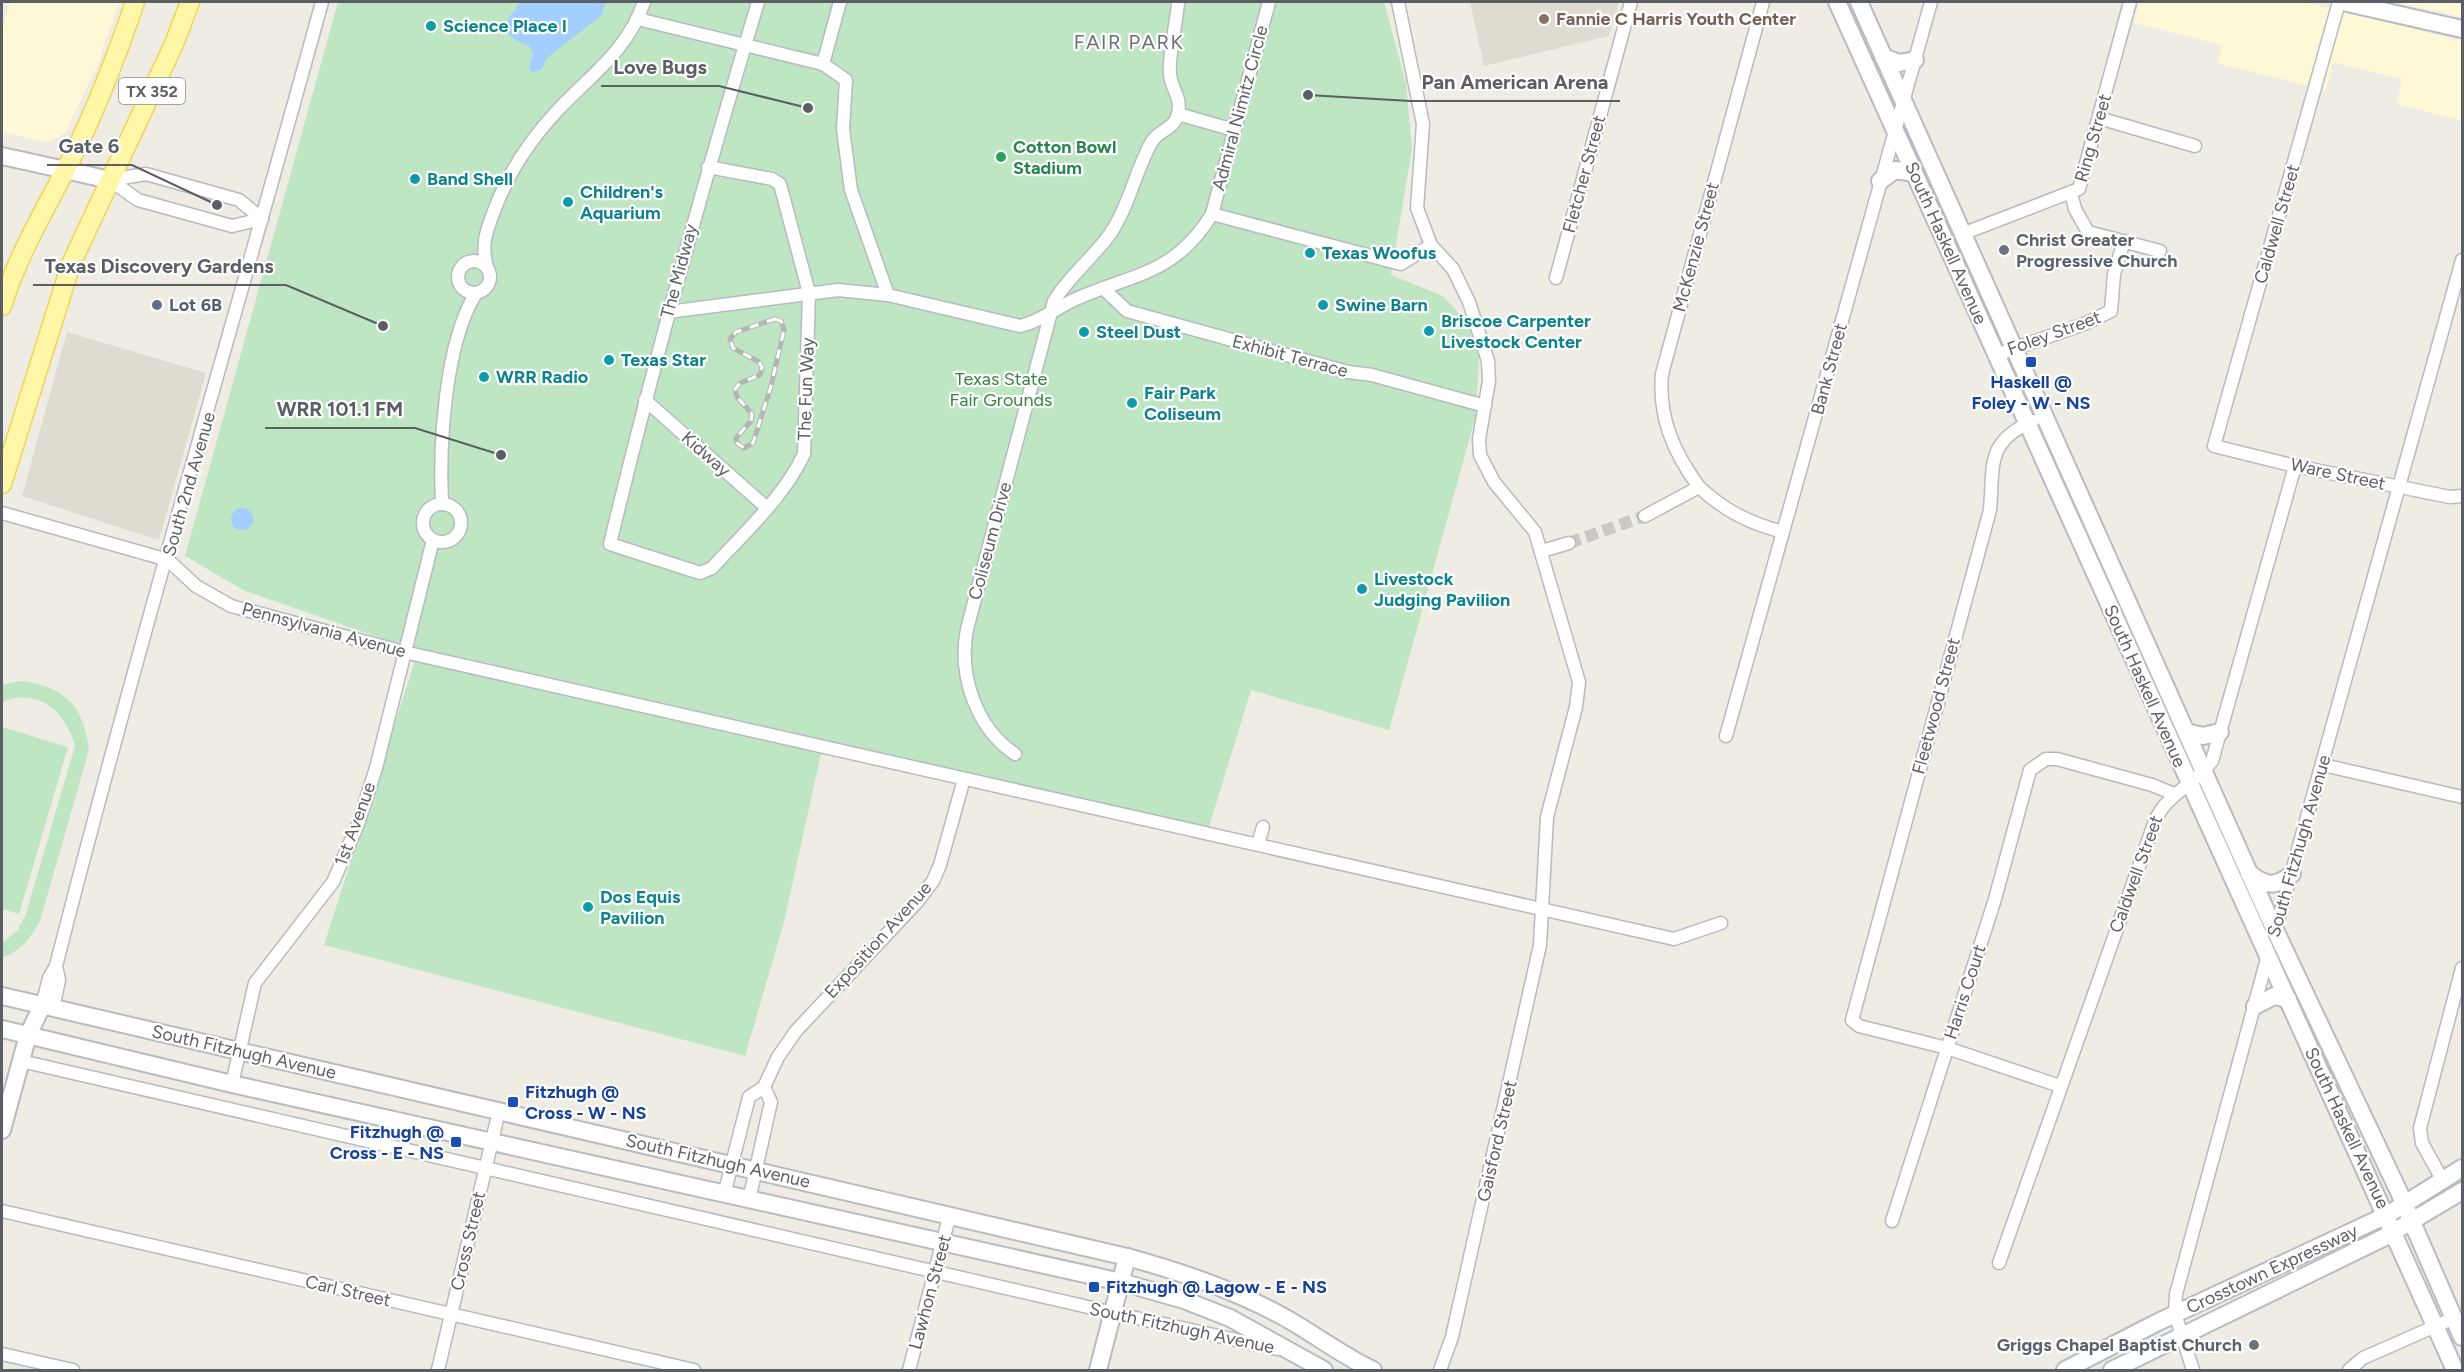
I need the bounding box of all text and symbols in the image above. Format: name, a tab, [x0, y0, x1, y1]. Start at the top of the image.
place label: Fannie C Harris Youth Center	[1556, 8, 1796, 30]
marker: Fannie C Harris Youth Center	[1537, 12, 1551, 26]
place label: Science Place I	[443, 15, 567, 37]
marker: Science Place I	[424, 19, 438, 33]
street label: Admiral Nimitz Circle	[1207, 23, 1273, 193]
district label: FAIR PARK	[1074, 30, 1184, 54]
callout: Love Bugs	[601, 48, 719, 86]
text: Love Bugs	[613, 55, 707, 79]
callout: Pan American Arena	[1410, 63, 1620, 101]
text: Pan American Arena	[1422, 70, 1608, 94]
road number: TX 352	[119, 78, 185, 104]
street label: Ring Street	[2070, 91, 2116, 185]
street label: Fletcher Street	[1558, 113, 1610, 235]
callout: Gate 6	[47, 127, 132, 165]
text: Gate 6	[59, 134, 119, 158]
place label: Cotton Bowl Stadium	[1013, 136, 1116, 179]
marker: Cotton Bowl Stadium	[994, 150, 1008, 164]
street label: South Haskell Avenue	[1900, 158, 1992, 328]
street label: Caldwell Street	[2249, 162, 2305, 286]
place label: Band Shell	[427, 168, 513, 190]
marker: Band Shell	[408, 172, 422, 186]
street label: McKenzie Street	[1668, 180, 1724, 314]
place label: Children's Aquarium	[580, 181, 664, 224]
marker: Children's Aquarium	[561, 195, 575, 209]
street label: The Midway	[656, 221, 702, 321]
place label: Christ Greater Progressive Church	[2016, 229, 2178, 272]
place label: Texas Woofus	[1322, 242, 1437, 264]
marker: Christ Greater Progressive Church	[1997, 243, 2011, 257]
marker: Texas Woofus	[1303, 246, 1317, 260]
callout: Texas Discovery Gardens	[33, 247, 286, 285]
text: Texas Discovery Gardens	[44, 254, 274, 278]
place label: Lot 6B	[169, 294, 222, 316]
place label: Swine Barn	[1335, 294, 1428, 316]
marker: Lot 6B	[150, 298, 164, 312]
marker: Swine Barn	[1316, 298, 1330, 312]
street label: Foley Street	[2004, 306, 2104, 360]
place label: Briscoe Carpenter Livestock Center	[1441, 310, 1591, 353]
place label: Steel Dust	[1096, 321, 1181, 343]
street label: Bank Street	[1806, 321, 1852, 417]
marker: Briscoe Carpenter Livestock Center	[1422, 324, 1436, 338]
marker: Steel Dust	[1077, 325, 1091, 339]
street label: Exhibit Terrace	[1230, 330, 1350, 382]
street label: The Fun Way	[793, 336, 819, 441]
place label: Texas Star	[621, 349, 706, 371]
marker: Texas Star	[602, 353, 616, 367]
marker: Haskell @ Foley - W - NS	[2024, 355, 2038, 369]
place label: WRR Radio	[496, 366, 588, 388]
park label: Texas State Fair Grounds	[950, 368, 1052, 411]
marker: WRR Radio	[477, 370, 491, 384]
place label: Haskell @ Foley - W - NS	[1971, 371, 2091, 414]
place label: Fair Park Coliseum	[1144, 382, 1221, 425]
callout: WRR 101.1 FM	[265, 390, 415, 428]
marker: Fair Park Coliseum	[1125, 396, 1139, 410]
text: WRR 101.1 FM	[277, 397, 403, 421]
street label: South 2nd Avenue	[158, 409, 220, 559]
street label: Kidway	[677, 427, 736, 482]
street label: Ware Street	[2289, 453, 2388, 495]
street label: Coliseum Drive	[964, 479, 1016, 602]
place label: Livestock Judging Pavilion	[1374, 568, 1510, 611]
marker: Livestock Judging Pavilion	[1355, 582, 1369, 596]
street label: Pennsylvania Avenue	[240, 598, 409, 663]
street label: South Haskell Avenue	[2099, 601, 2191, 771]
street label: Fleetwood Street	[1907, 635, 1965, 777]
street label: South Fitzhugh Avenue	[2262, 752, 2336, 940]
street label: 1st Avenue	[330, 779, 380, 869]
street label: Caldwell Street	[2105, 812, 2167, 936]
street label: Exposition Avenue	[820, 877, 936, 1003]
place label: Dos Equis Pavilion	[600, 886, 681, 929]
marker: Dos Equis Pavilion	[581, 900, 595, 914]
street label: Harris Court	[1939, 942, 1991, 1042]
street label: South Fitzhugh Avenue	[150, 1020, 338, 1084]
street label: South Haskell Avenue	[2300, 1044, 2394, 1212]
street label: Gaisford Street	[1472, 1078, 1522, 1204]
place label: Fitzhugh @ Cross - W - NS	[525, 1081, 647, 1124]
marker: Fitzhugh @ Cross - W - NS	[506, 1095, 520, 1109]
place label: Fitzhugh @ Cross - E - NS	[330, 1121, 444, 1164]
street label: South Fitzhugh Avenue	[624, 1129, 812, 1193]
marker: Fitzhugh @ Cross - E - NS	[449, 1135, 463, 1149]
street label: Cross Street	[446, 1189, 490, 1293]
street label: Crosstown Expressway	[2183, 1219, 2362, 1318]
street label: Lawhon Street	[904, 1232, 956, 1352]
street label: Carl Street	[303, 1270, 393, 1312]
place label: Fitzhugh @ Lagow - E - NS	[1106, 1276, 1327, 1298]
marker: Fitzhugh @ Lagow - E - NS	[1087, 1280, 1101, 1294]
street label: South Fitzhugh Avenue	[1088, 1298, 1277, 1358]
place label: Griggs Chapel Baptist Church	[1997, 1334, 2242, 1356]
marker: Griggs Chapel Baptist Church	[2247, 1338, 2261, 1352]

